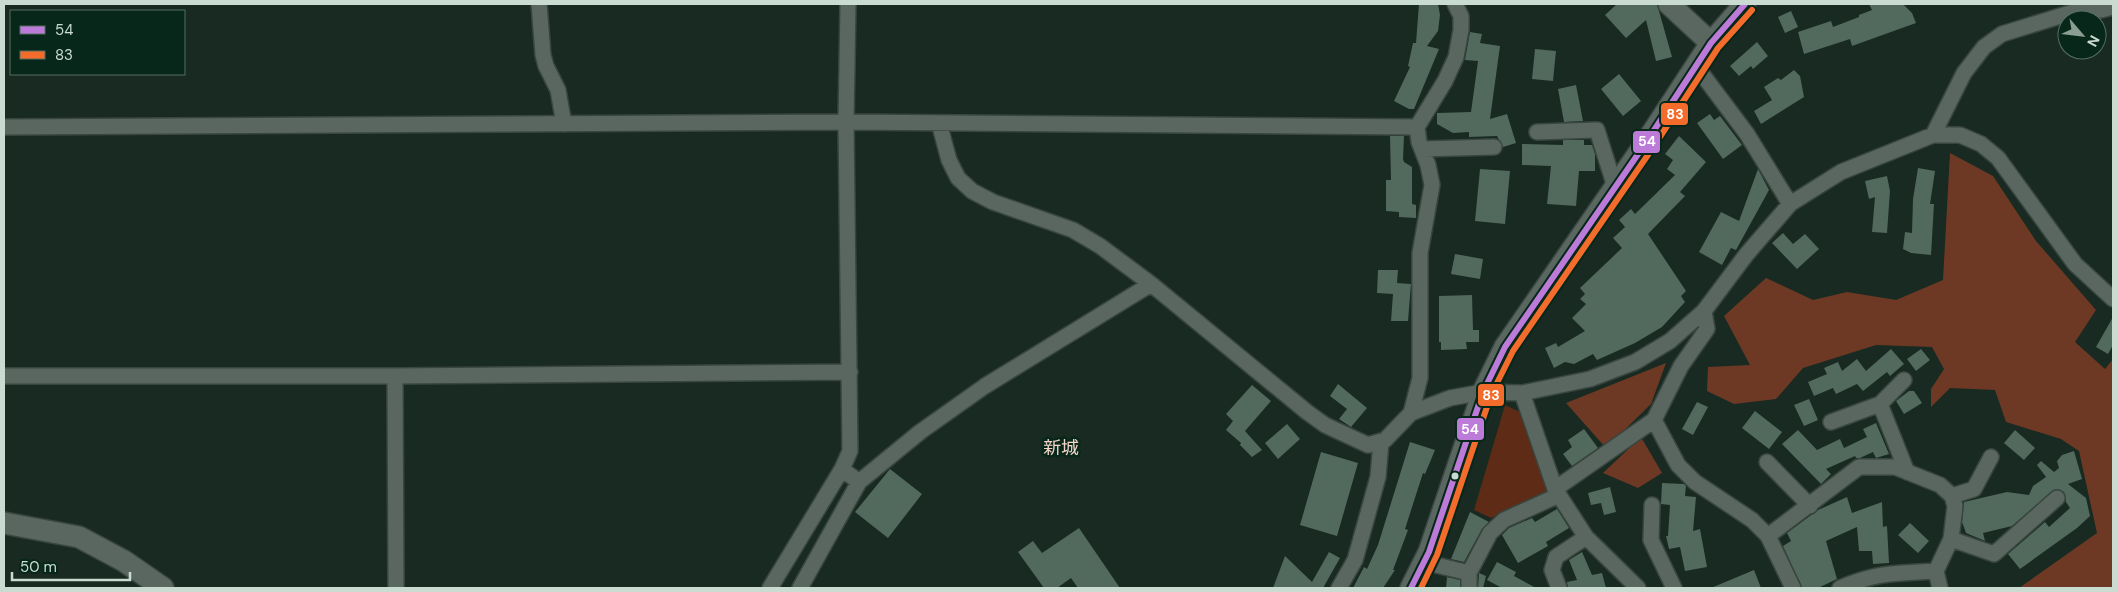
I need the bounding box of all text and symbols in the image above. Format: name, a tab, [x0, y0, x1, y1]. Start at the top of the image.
legend	[10, 10, 185, 75]
north arrow	[2057, 10, 2107, 60]
text: 54	[55, 20, 73, 40]
text: N	[2083, 32, 2104, 50]
text: 83	[55, 45, 73, 65]
line badge: 83	[1660, 102, 1689, 126]
text: 83	[1666, 105, 1684, 123]
line badge: 54	[1632, 130, 1661, 154]
text: 54	[1638, 132, 1656, 150]
line badge: 83	[1477, 383, 1505, 407]
text: 83	[1482, 386, 1500, 404]
line badge: 54	[1456, 417, 1485, 441]
text: 54	[1461, 420, 1479, 438]
district label: 新城	[1043, 436, 1079, 460]
unlabelled marker	[1450, 471, 1460, 481]
scale bar	[12, 550, 130, 582]
text: 50 m	[20, 557, 57, 577]

